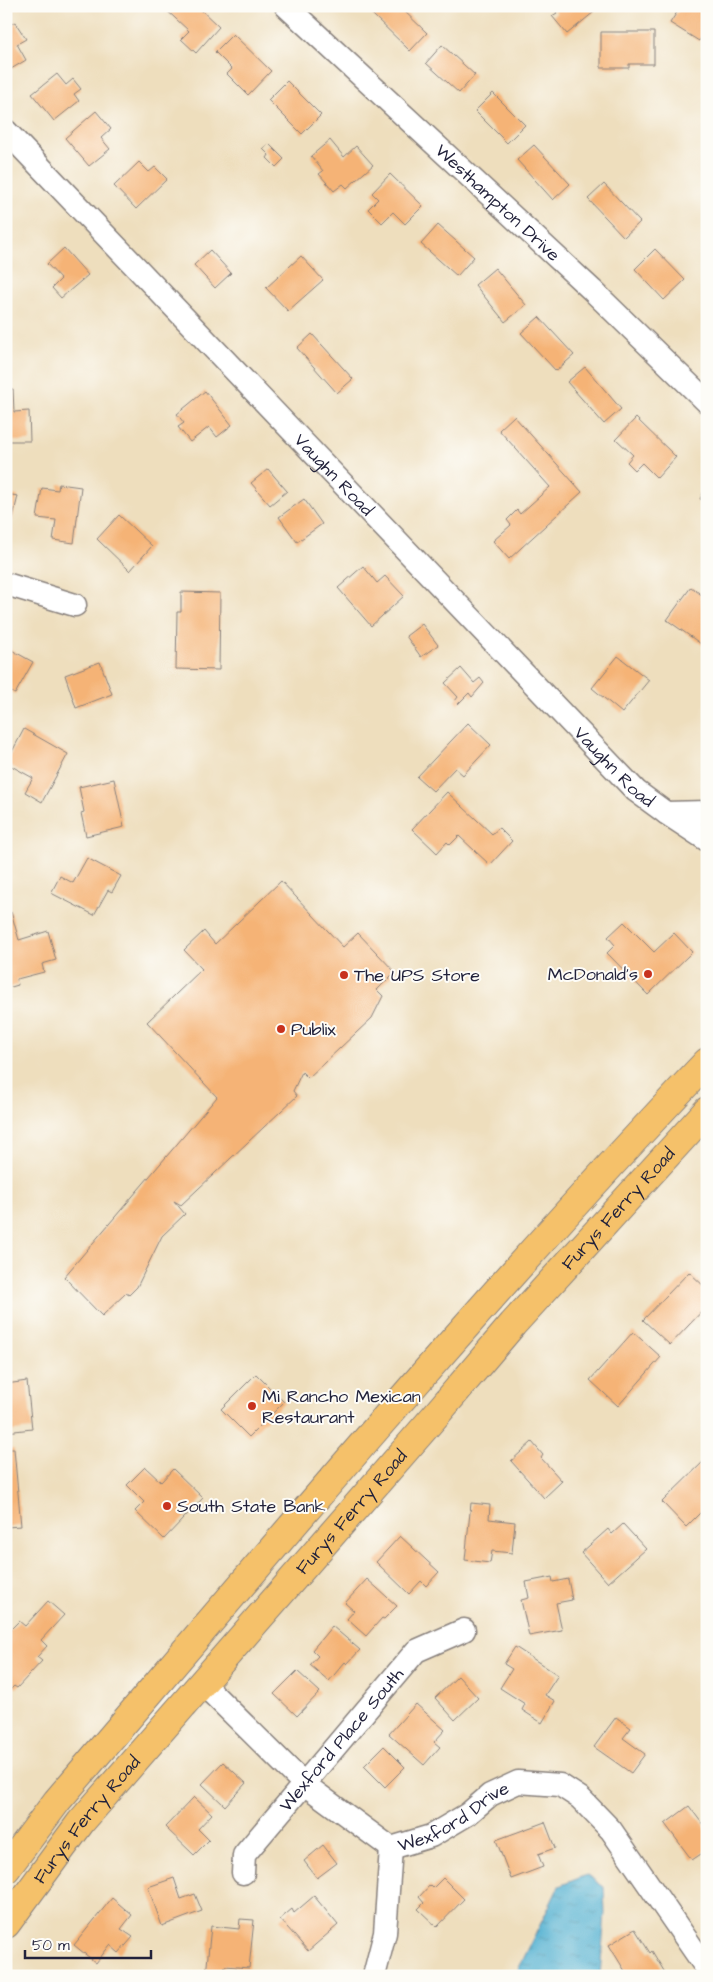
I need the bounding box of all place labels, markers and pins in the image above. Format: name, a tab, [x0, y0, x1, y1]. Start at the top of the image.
place label: McDonald's	[548, 962, 638, 987]
place label: The UPS Store	[354, 963, 480, 988]
marker: McDonald's	[642, 968, 654, 980]
marker: The UPS Store	[338, 969, 350, 981]
place label: Publix	[291, 1017, 336, 1042]
marker: Publix	[275, 1023, 287, 1035]
place label: Mi Rancho Mexican Restaurant	[262, 1384, 421, 1430]
marker: Mi Rancho Mexican Restaurant	[246, 1400, 258, 1412]
place label: South State Bank	[177, 1494, 325, 1519]
marker: South State Bank	[161, 1500, 173, 1512]

